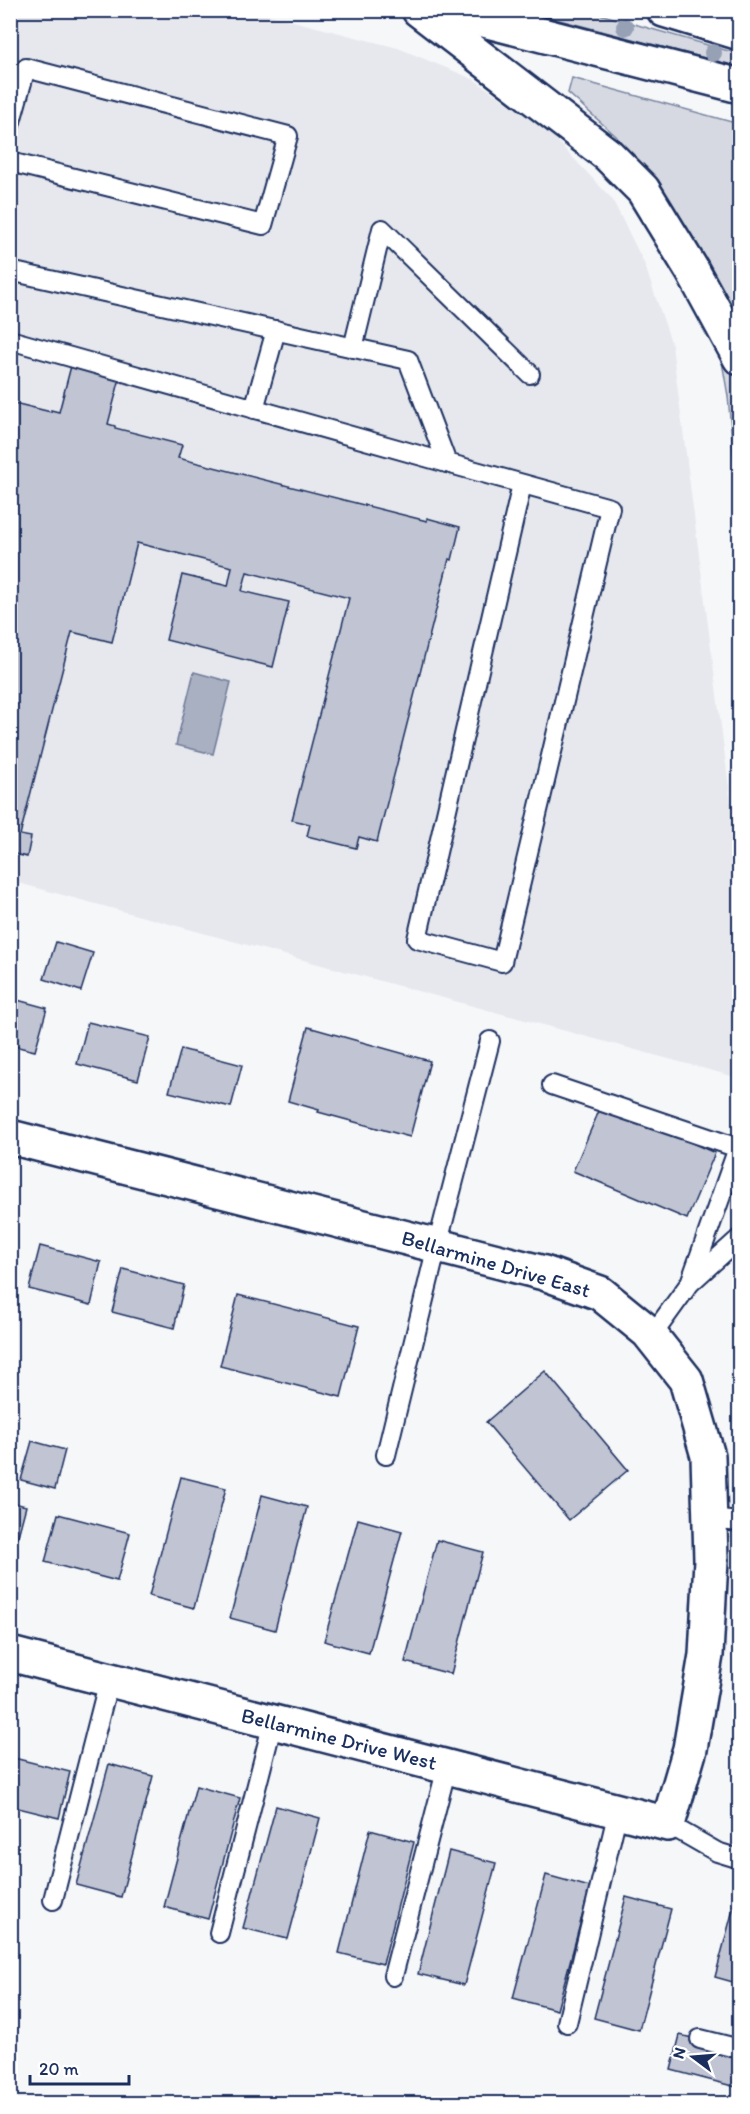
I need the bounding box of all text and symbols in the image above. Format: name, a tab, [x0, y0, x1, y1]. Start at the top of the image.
street label: Bellarmine Drive East	[399, 1225, 593, 1302]
street label: Bellarmine Drive West	[239, 1702, 439, 1775]
north arrow	[663, 2027, 723, 2087]
text: N	[668, 2045, 690, 2061]
scale bar	[30, 2048, 129, 2086]
text: 20 m	[39, 2058, 79, 2080]

